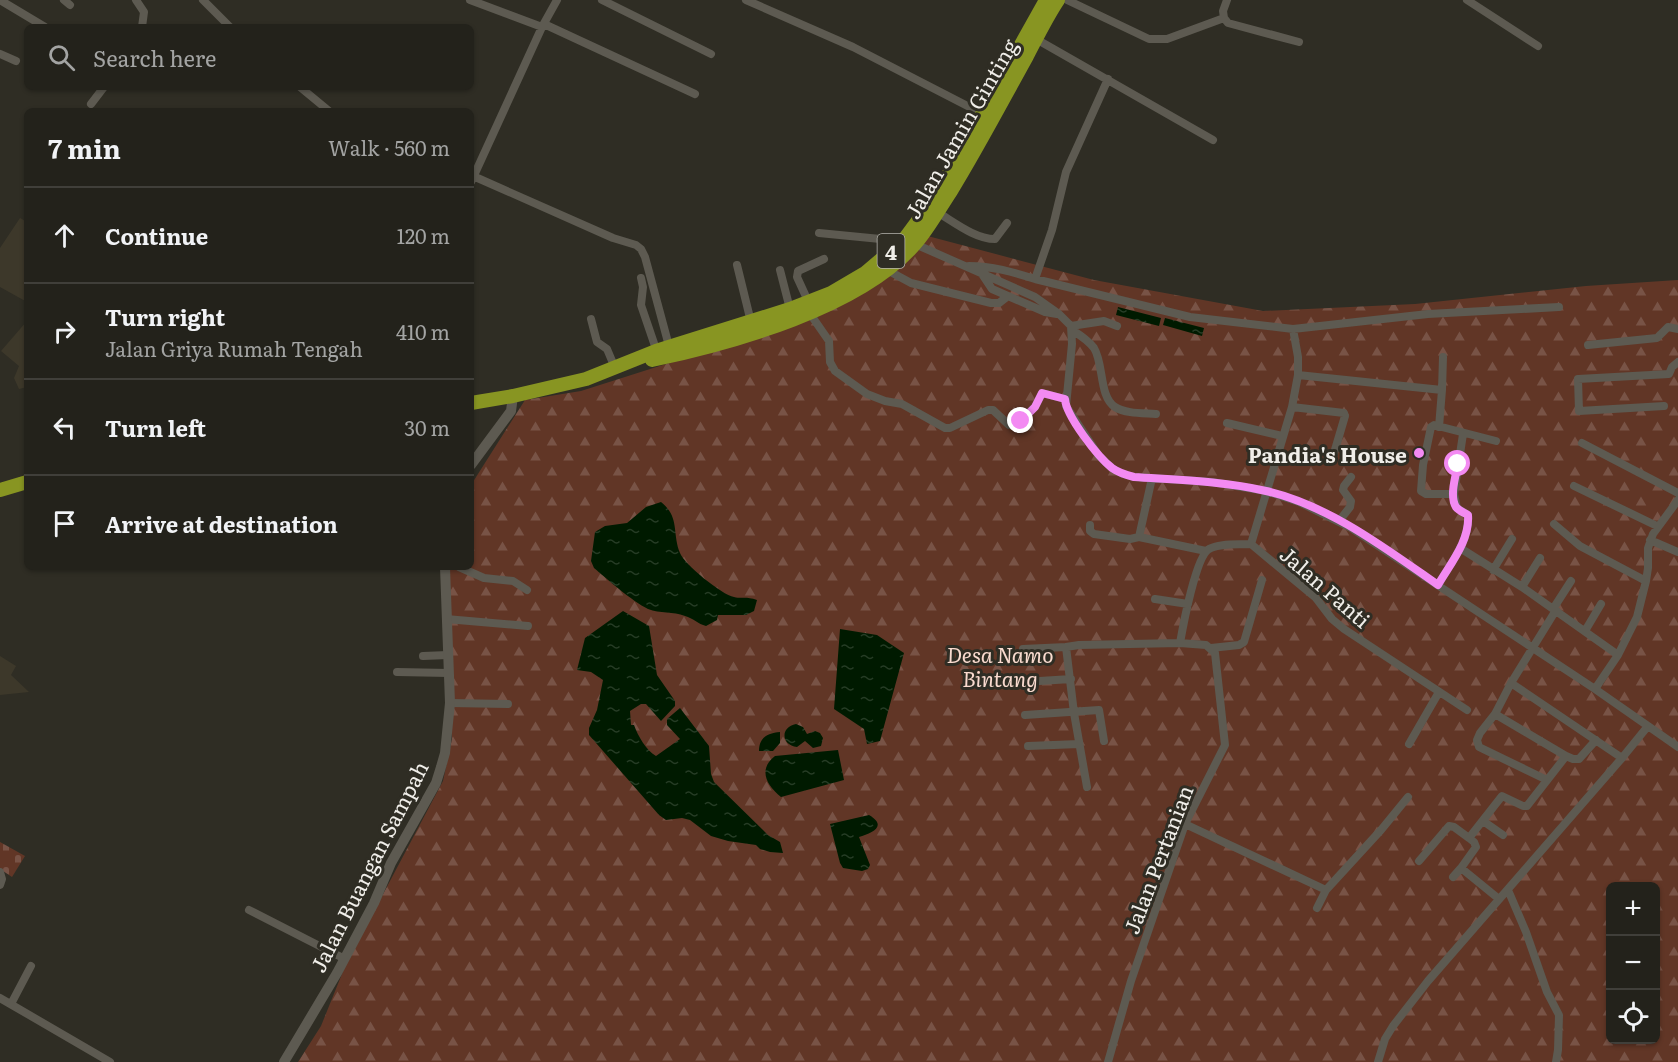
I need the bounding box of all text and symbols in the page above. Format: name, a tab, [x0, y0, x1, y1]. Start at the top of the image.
search box	[24, 24, 474, 90]
street label: Jalan Jamin Ginting	[896, 32, 1024, 224]
icon: search	[45, 41, 78, 74]
text: Search here	[93, 41, 216, 74]
text: 7 min	[48, 128, 121, 167]
text: Walk · 560 m	[328, 132, 450, 162]
icon: ahead	[48, 219, 81, 252]
text: Continue	[105, 219, 208, 252]
text: 120 m	[397, 220, 450, 250]
road number: 4	[878, 234, 904, 268]
text: Turn right	[105, 300, 225, 333]
icon: right	[48, 315, 81, 348]
text: 410 m	[396, 316, 450, 346]
text: Jalan Griya Rumah Tengah	[105, 333, 363, 363]
route end	[1007, 407, 1033, 433]
icon: left	[48, 411, 81, 444]
text: Turn left	[105, 411, 206, 444]
text: 30 m	[404, 412, 450, 442]
place label: Pandia's House	[1248, 438, 1407, 469]
marker: Pandia's House	[1412, 446, 1426, 460]
route start	[1444, 450, 1470, 476]
icon: arrive	[48, 507, 81, 540]
text: Arrive at destination	[105, 507, 338, 540]
street label: Jalan Panti	[1274, 538, 1378, 634]
park label: Desa Namo Bintang	[946, 638, 1054, 693]
street label: Jalan Buangan Sampah	[301, 755, 435, 977]
street label: Jalan Pertanian	[1114, 780, 1200, 938]
map controls	[1606, 882, 1660, 1044]
button: +	[1606, 882, 1660, 936]
button: −	[1606, 936, 1660, 990]
button: locate	[1606, 990, 1660, 1044]

